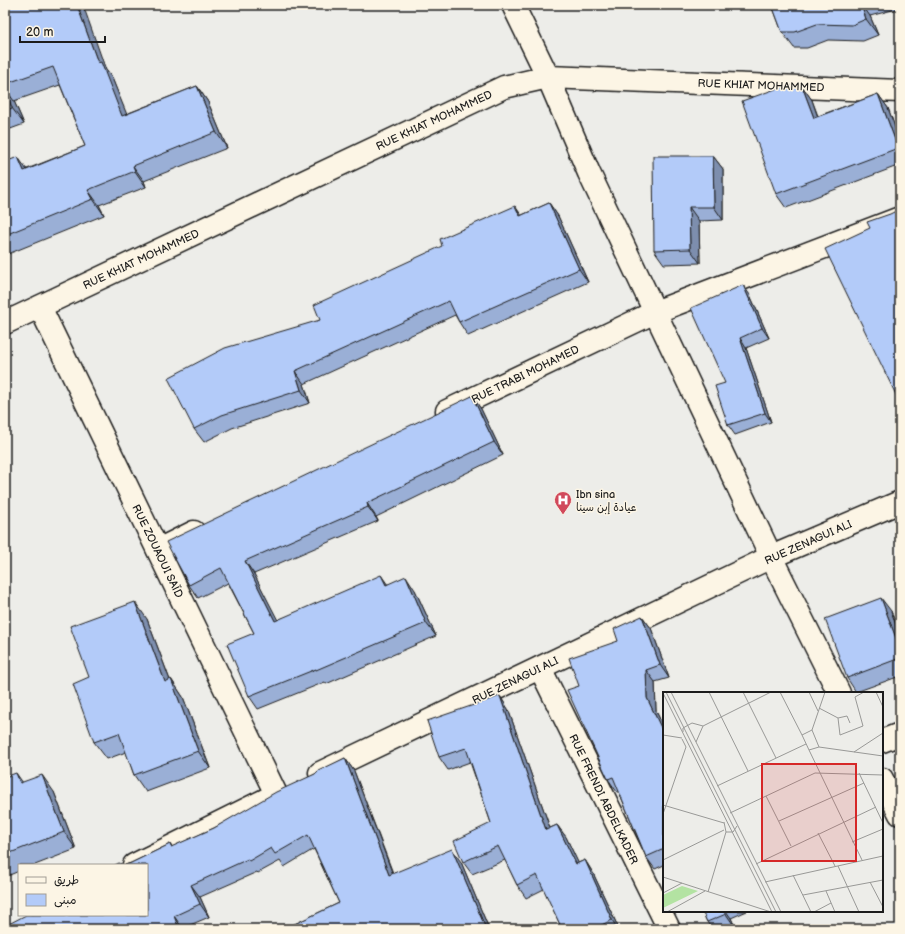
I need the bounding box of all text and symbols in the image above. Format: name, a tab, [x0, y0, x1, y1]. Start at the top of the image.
scale bar	[20, 18, 105, 44]
text: 20 m	[26, 25, 53, 40]
street label: RUE KHIAT MOHAMMED	[697, 77, 825, 94]
street label: RUE KHIAT MOHAMMED	[374, 88, 494, 153]
street label: RUE KHIAT MOHAMMED	[81, 227, 201, 292]
street label: RUE TRABI MOHAMED	[469, 343, 581, 406]
place label: Ibn sina عيادة إبن سينا	[576, 488, 636, 515]
hospital icon: Ibn sina عيادة إبن سينا	[553, 490, 573, 515]
street label: RUE ZOUAOUI SAÏD	[129, 502, 187, 600]
street label: RUE ZENAGUI ALI	[763, 517, 854, 567]
street label: RUE ZENAGUI ALI	[470, 654, 561, 707]
inset map	[663, 692, 883, 912]
street label: RUE FRENDI ABDELKADER	[566, 732, 641, 867]
legend	[18, 864, 148, 916]
text: طريق	[54, 873, 79, 888]
text: مبنى	[54, 893, 77, 908]

